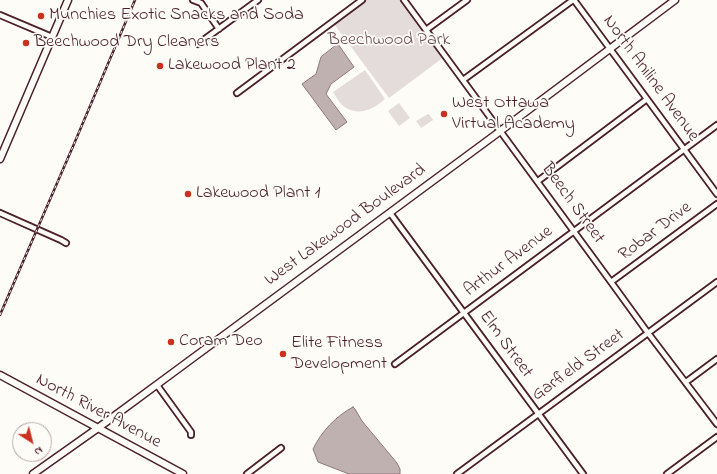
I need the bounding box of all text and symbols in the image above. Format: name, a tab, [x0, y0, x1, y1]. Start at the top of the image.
place label: Munchies Exotic Snacks and Soda	[49, 5, 304, 27]
marker: Munchies Exotic Snacks and Soda	[36, 11, 46, 21]
street label: North Aniline Avenue	[597, 12, 703, 146]
park label: Beechwood Park	[328, 30, 450, 52]
place label: Beechwood Dry Cleaners	[34, 32, 219, 54]
marker: Beechwood Dry Cleaners	[21, 38, 31, 48]
place label: Lakewood Plant 2	[168, 55, 296, 77]
marker: Lakewood Plant 2	[155, 61, 165, 71]
place label: West Ottawa Virtual Academy	[452, 93, 575, 136]
marker: West Ottawa Virtual Academy	[439, 109, 449, 119]
street label: Beech Street	[535, 159, 609, 249]
street label: West Lakewood Boulevard	[261, 160, 431, 292]
place label: Lakewood Plant 1	[196, 183, 321, 205]
marker: Lakewood Plant 1	[183, 189, 193, 199]
street label: Robar Drive	[615, 198, 697, 266]
street label: Arthur Avenue	[460, 222, 558, 302]
street label: Elm Street	[473, 307, 537, 383]
street label: Garfield Street	[528, 325, 630, 407]
place label: Coram Deo	[179, 331, 263, 353]
place label: Elite Fitness Development	[291, 333, 387, 376]
marker: Coram Deo	[166, 337, 176, 347]
marker: Elite Fitness Development	[278, 349, 288, 359]
street label: North River Avenue	[32, 370, 164, 454]
north arrow	[12, 422, 52, 462]

